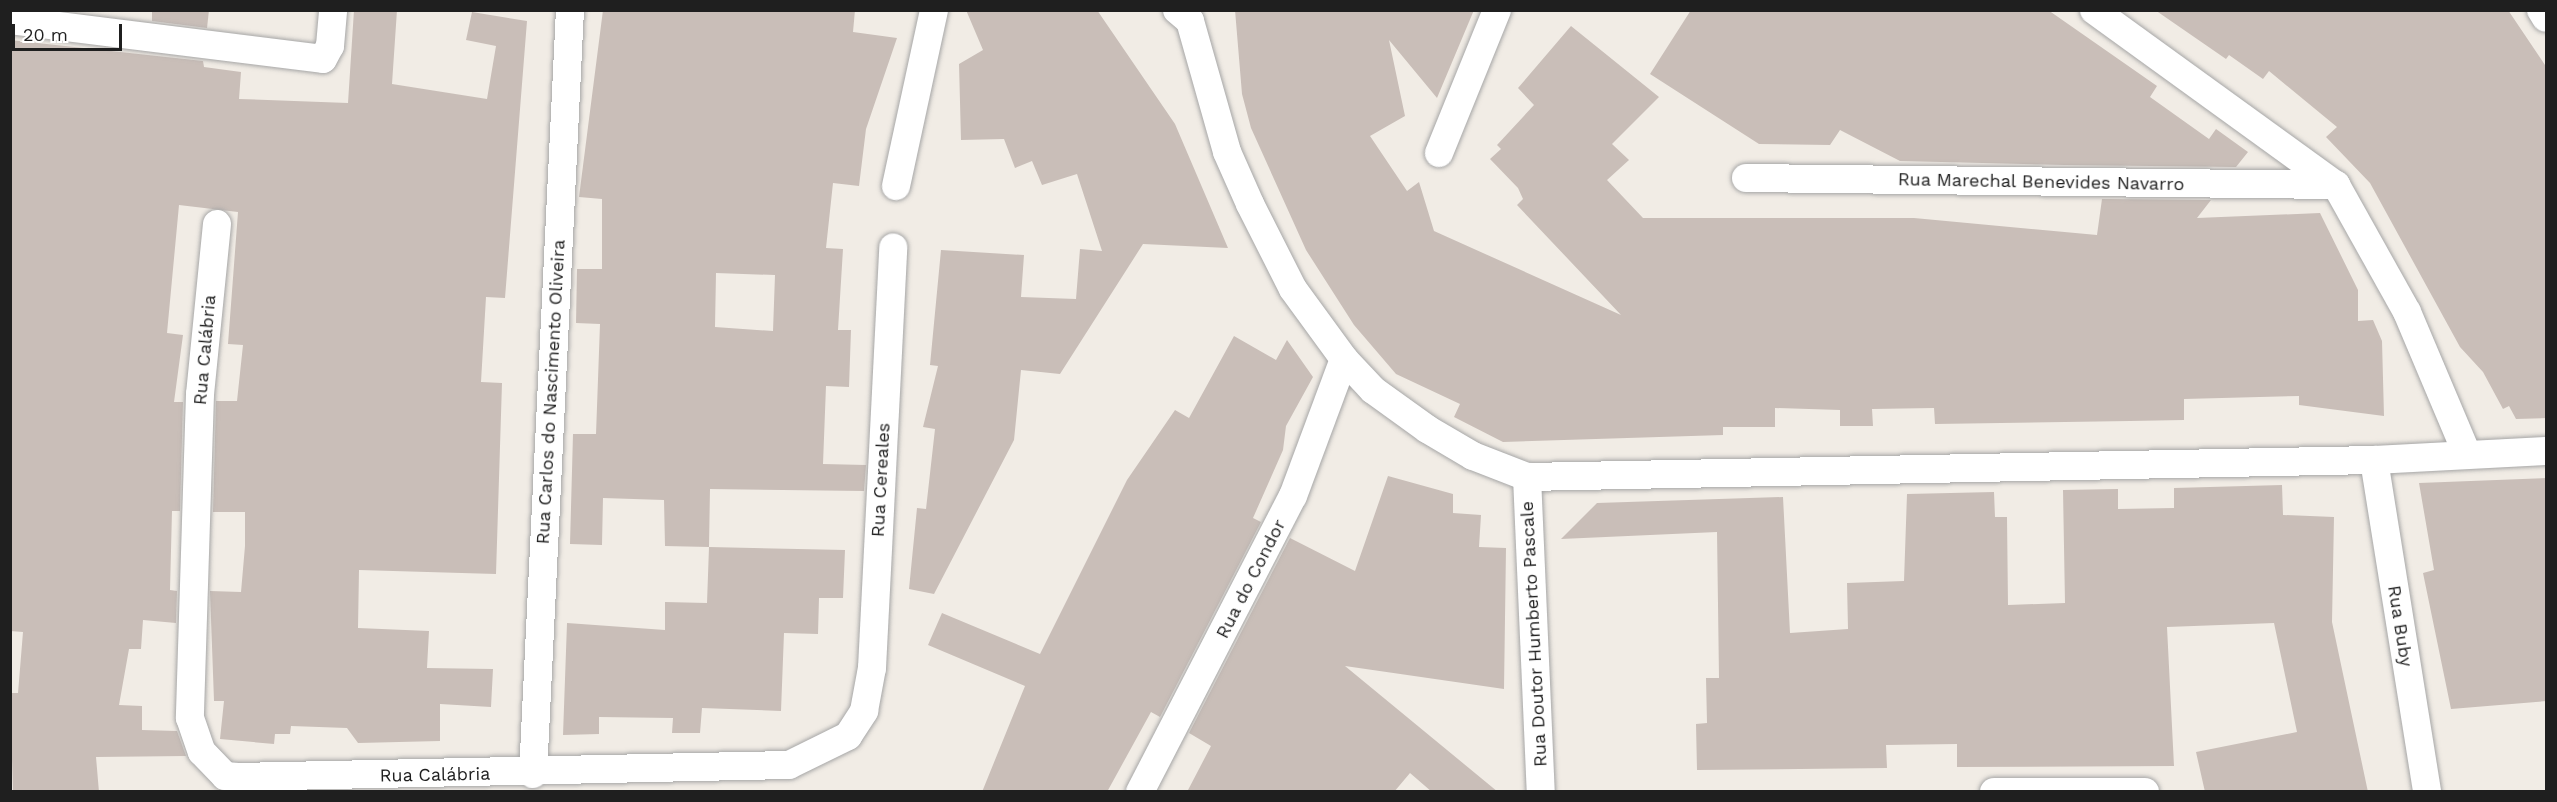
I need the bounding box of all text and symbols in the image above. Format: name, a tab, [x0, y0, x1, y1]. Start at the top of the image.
scale bar	[15, 12, 124, 50]
text: 20 m	[23, 24, 68, 45]
street label: Rua Marechal Benevides Navarro	[1897, 169, 2185, 195]
street label: Rua Carlos do Nascimento Oliveira	[532, 239, 570, 545]
street label: Rua Calábria	[189, 294, 221, 406]
street label: Rua Cereales	[867, 422, 895, 538]
street label: Rua Doutor Humberto Pascale	[1516, 500, 1552, 768]
street label: Rua do Condor	[1212, 516, 1290, 642]
street label: Rua Buby	[2383, 584, 2417, 668]
street label: Rua Calábria	[379, 763, 491, 787]

